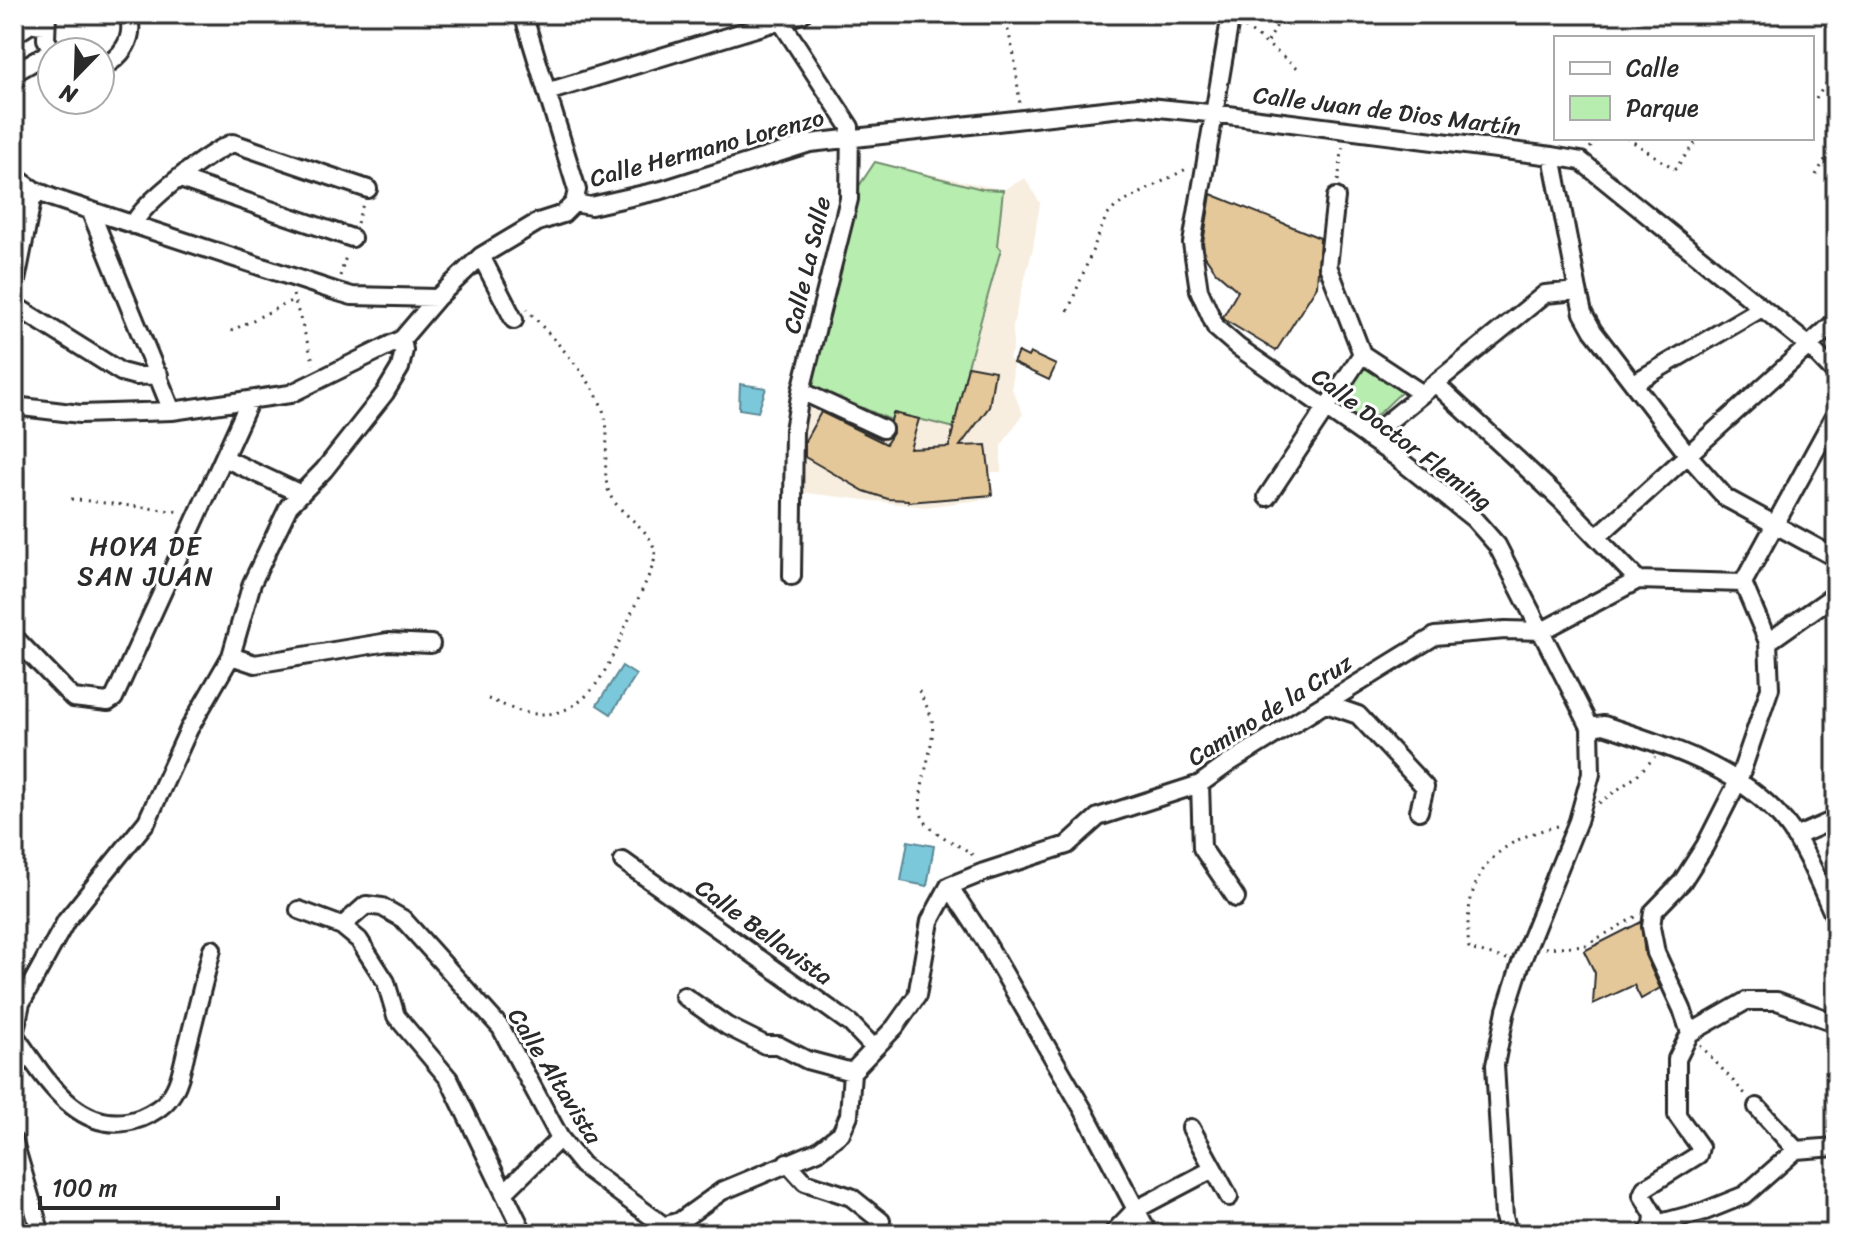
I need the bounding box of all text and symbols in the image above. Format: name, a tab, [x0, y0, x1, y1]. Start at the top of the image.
north arrow	[36, 36, 116, 116]
legend	[1554, 36, 1814, 140]
text: Calle	[1626, 47, 1679, 89]
text: N	[53, 73, 84, 115]
street label: Calle Juan de Dios Martín	[1251, 74, 1523, 148]
text: Parque	[1626, 87, 1699, 129]
street label: Calle Hermano Lorenzo	[585, 97, 829, 199]
street label: Calle La Salle	[771, 192, 843, 338]
street label: Calle Doctor Fleming	[1302, 356, 1502, 522]
district label: HOYA DE SAN JUAN	[77, 523, 215, 599]
street label: Camino de la Cruz	[1179, 642, 1362, 778]
street label: Calle Bellavista	[686, 867, 842, 997]
street label: Calle Altavista	[496, 999, 614, 1153]
scale bar	[40, 1160, 278, 1210]
text: 100 m	[52, 1167, 117, 1209]

